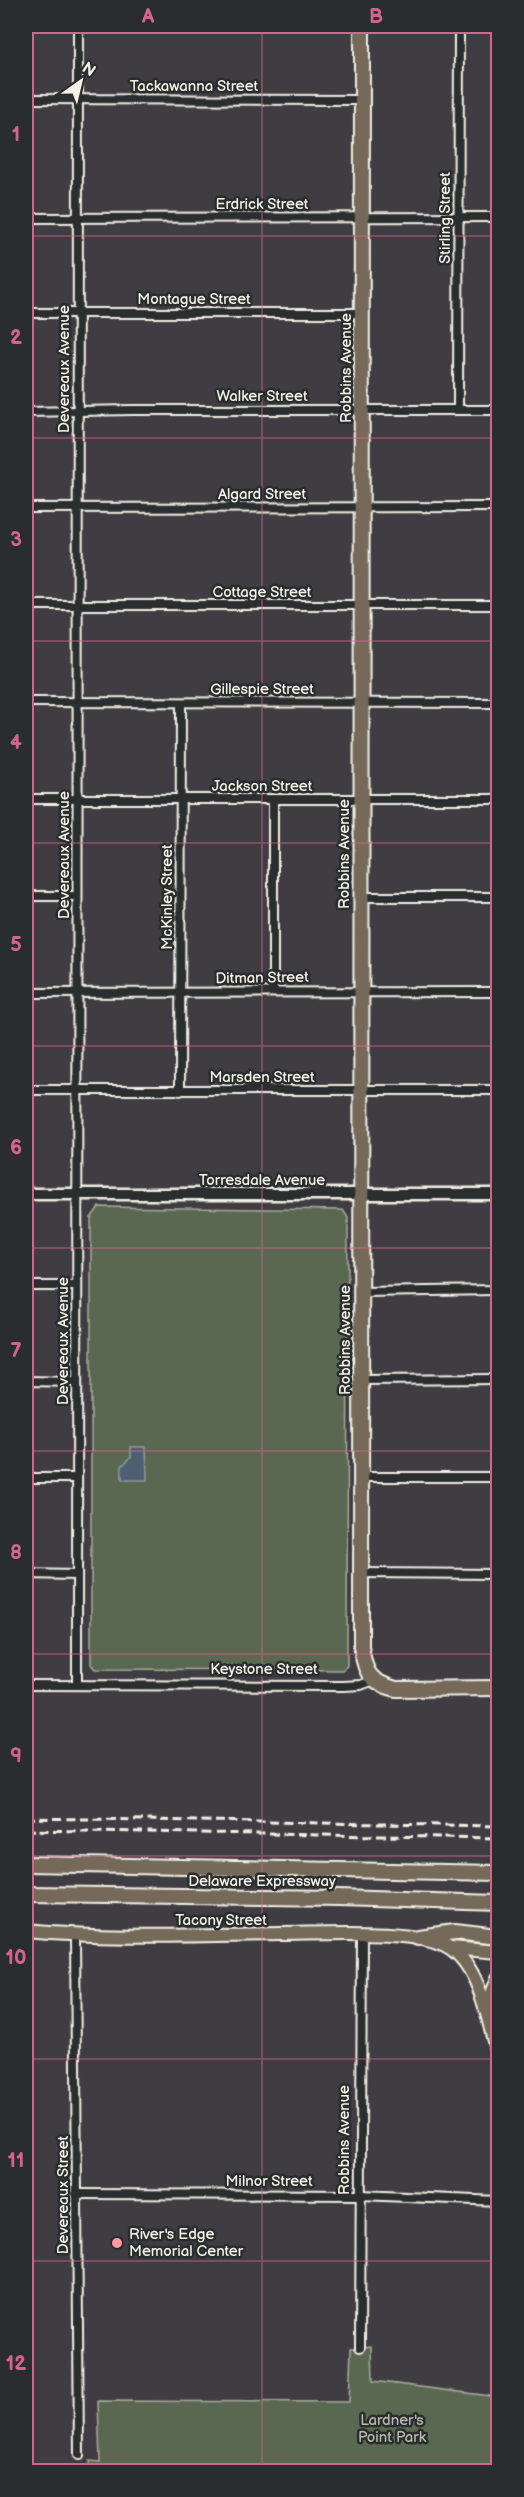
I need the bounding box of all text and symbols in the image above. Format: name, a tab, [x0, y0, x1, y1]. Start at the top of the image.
text: A	[141, 5, 155, 29]
text: B	[369, 5, 383, 29]
north arrow	[51, 51, 111, 111]
text: N	[78, 59, 99, 81]
street label: Tackawanna Street	[130, 77, 259, 96]
text: 1	[12, 123, 20, 147]
street label: Stirling Street	[436, 172, 455, 264]
street label: Erdrick Street	[216, 195, 309, 214]
street label: Montague Street	[137, 290, 251, 309]
street label: Devereaux Avenue	[55, 305, 74, 433]
street label: Robbins Avenue	[337, 313, 356, 423]
text: 2	[10, 326, 22, 350]
street label: Walker Street	[216, 387, 308, 406]
street label: Algard Street	[218, 485, 307, 504]
text: 3	[10, 528, 22, 552]
street label: Cottage Street	[213, 583, 312, 602]
street label: Gillespie Street	[210, 680, 314, 699]
text: 4	[10, 731, 22, 755]
street label: Jackson Street	[212, 777, 313, 796]
street label: Devereaux Avenue	[55, 791, 74, 919]
street label: Robbins Avenue	[335, 799, 354, 909]
street label: McKinley Street	[158, 844, 177, 950]
text: 5	[10, 933, 22, 957]
street label: Ditman Street	[215, 968, 309, 988]
street label: Marsden Street	[209, 1068, 315, 1087]
text: 6	[10, 1136, 22, 1160]
street label: Torresdale Avenue	[199, 1171, 325, 1190]
street label: Devereaux Avenue	[54, 1277, 73, 1405]
street label: Robbins Avenue	[336, 1285, 355, 1395]
text: 7	[10, 1339, 22, 1363]
text: 8	[10, 1541, 22, 1565]
street label: Keystone Street	[210, 1660, 318, 1679]
text: 9	[10, 1744, 22, 1768]
street label: Delaware Expressway	[188, 1872, 336, 1891]
street label: Tacony Street	[175, 1911, 267, 1930]
text: 10	[6, 1946, 26, 1970]
street label: Robbins Avenue	[335, 2085, 354, 2195]
street label: Devereaux Street	[54, 2135, 73, 2254]
text: 11	[8, 2149, 24, 2173]
street label: Milnor Street	[225, 2172, 313, 2191]
place label: River's Edge Memorial Center	[129, 2225, 244, 2261]
marker: River's Edge Memorial Center	[110, 2236, 124, 2250]
text: 12	[6, 2352, 26, 2376]
park label: Lardner's Point Park	[358, 2411, 427, 2447]

